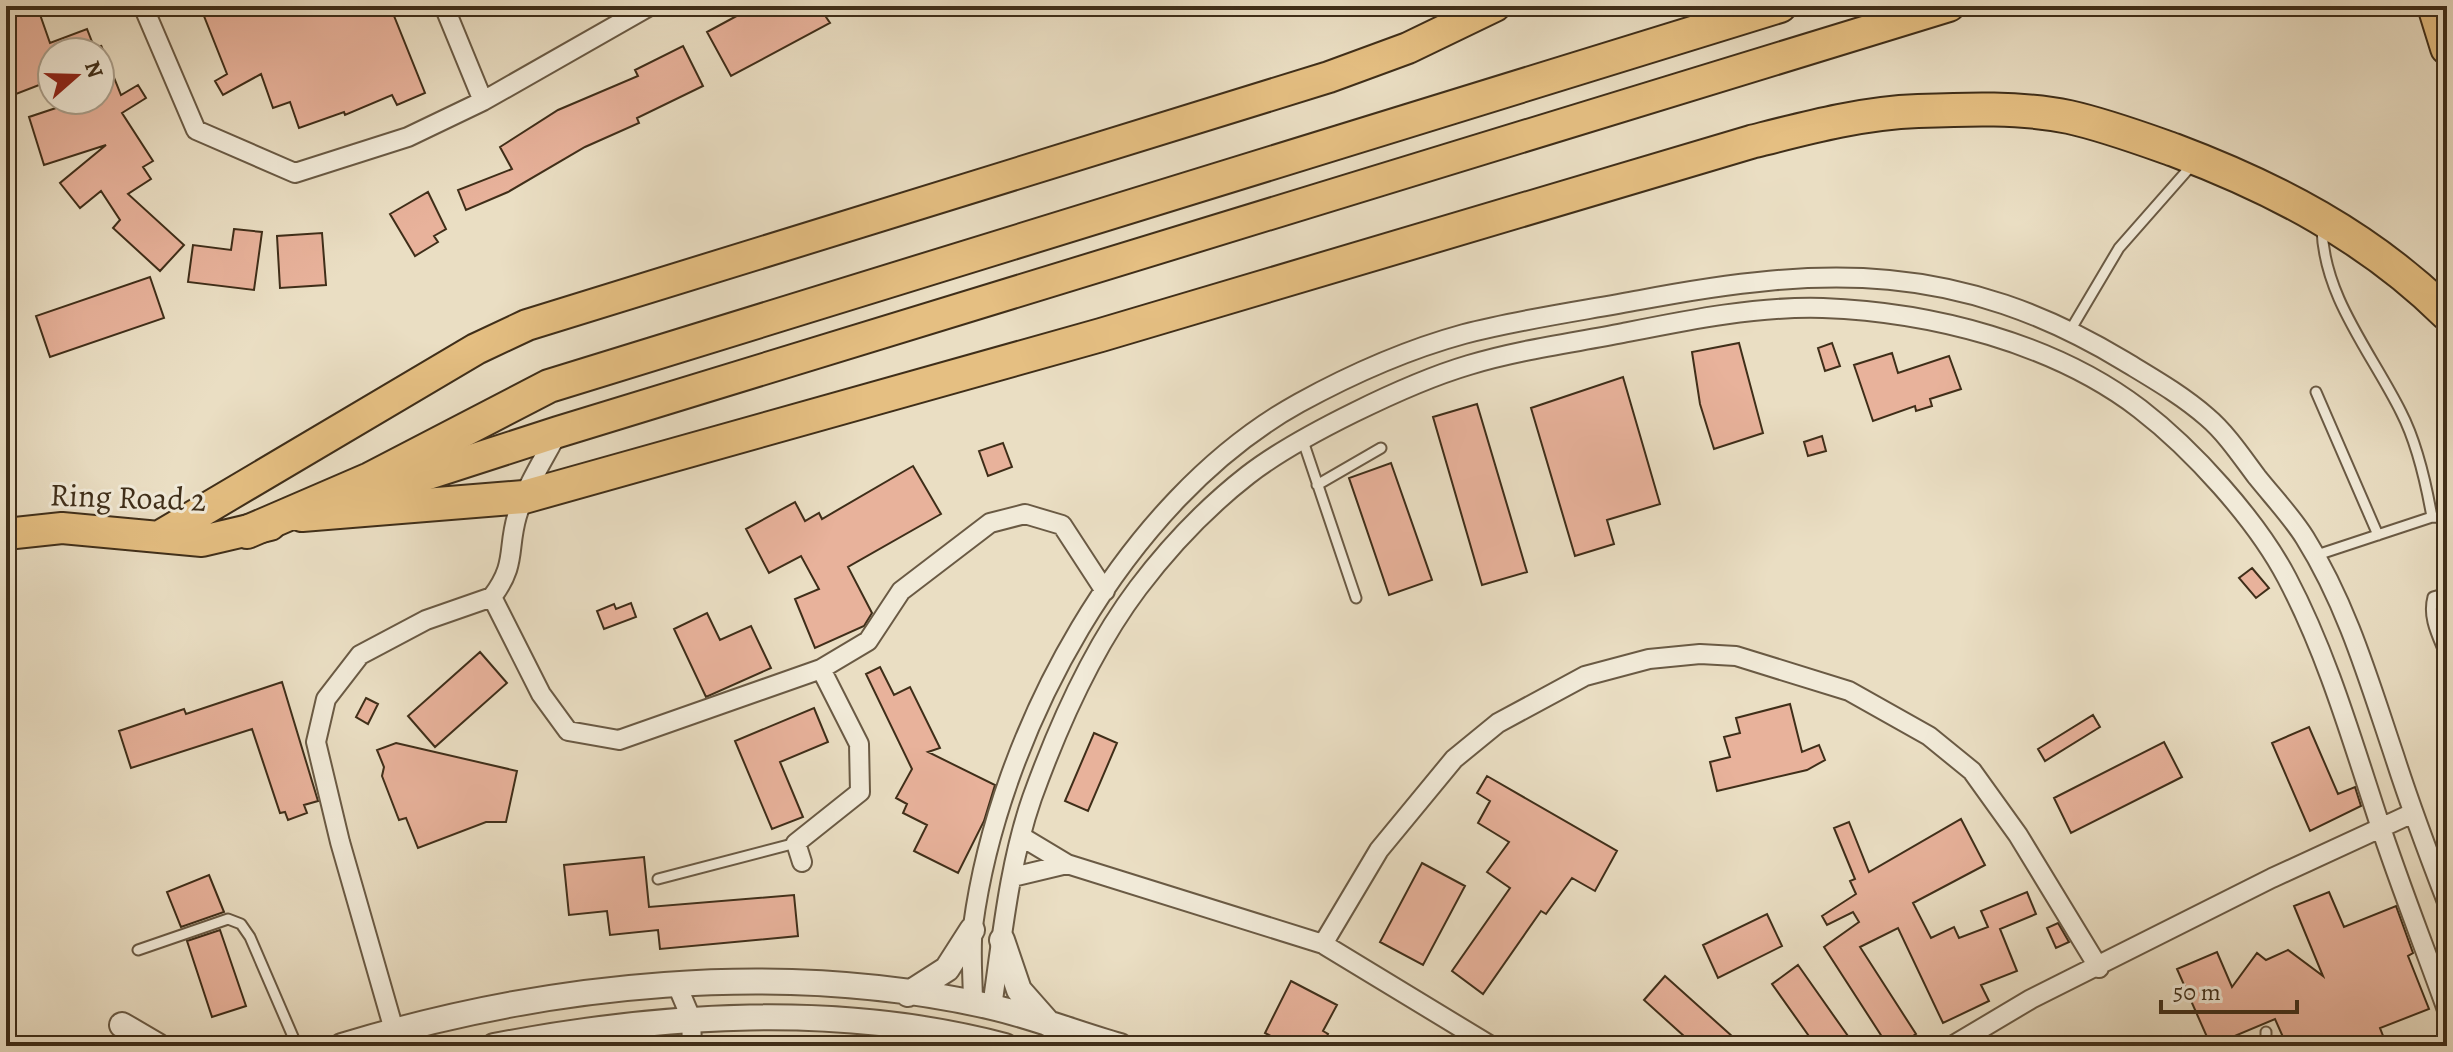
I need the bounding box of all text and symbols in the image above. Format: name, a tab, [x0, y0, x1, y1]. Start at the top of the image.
north arrow	[36, 36, 116, 116]
text: N	[77, 57, 111, 82]
street label: Ring Road 2	[49, 472, 207, 522]
scale bar	[2161, 964, 2297, 1014]
text: 50 m	[2173, 976, 2221, 1008]

